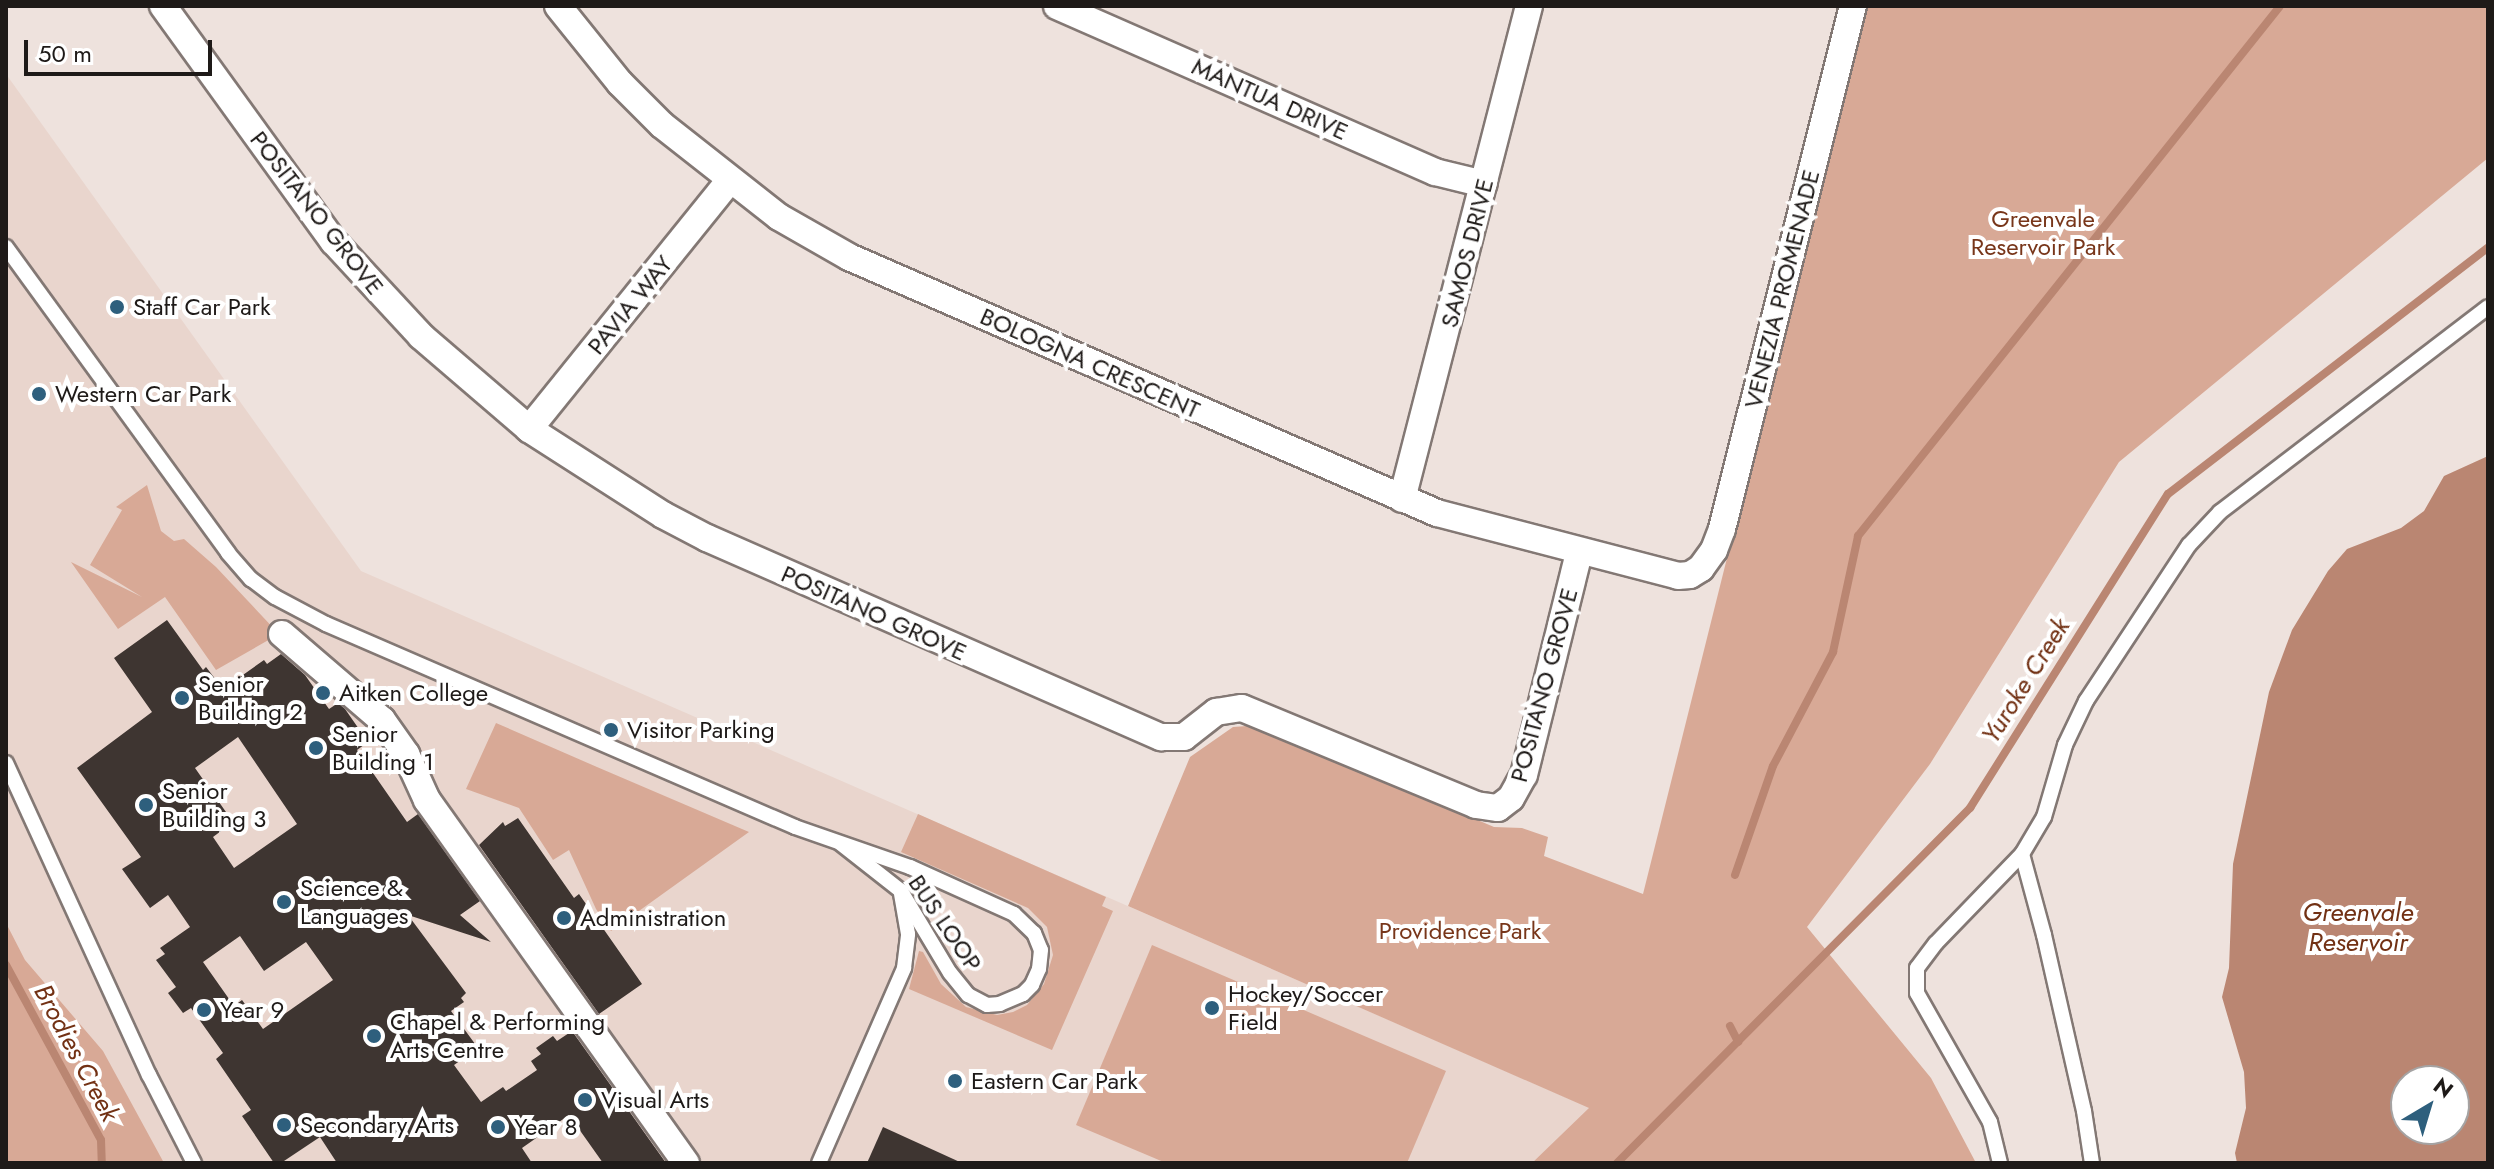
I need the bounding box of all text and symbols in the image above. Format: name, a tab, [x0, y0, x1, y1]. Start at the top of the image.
scale bar	[28, 24, 216, 74]
text: 50 m	[38, 36, 92, 71]
street label: MANTUA DRIVE	[1188, 52, 1352, 146]
street label: POSITANO GROVE	[244, 125, 390, 301]
street label: VENEZIA PROMENADE	[1738, 167, 1826, 411]
street label: SAMOS DRIVE	[1435, 176, 1499, 330]
park label: Greenvale Reservoir Park	[1971, 205, 2115, 261]
street label: PAVIA WAY	[581, 250, 679, 360]
place label: Staff Car Park	[133, 293, 271, 321]
marker: Staff Car Park	[108, 298, 126, 316]
street label: BOLOGNA CRESCENT	[976, 302, 1204, 424]
place label: Western Car Park	[55, 380, 231, 408]
marker: Western Car Park	[30, 385, 48, 403]
street label: POSITANO GROVE	[777, 559, 971, 667]
street label: POSITANO GROVE	[1504, 585, 1584, 785]
water label: Yuroke Creek	[1975, 613, 2077, 749]
place label: Senior Building 2	[198, 670, 303, 726]
place label: Aitken College	[339, 679, 488, 707]
marker: Aitken College	[314, 684, 332, 702]
marker: Senior Building 2	[173, 689, 191, 707]
place label: Visitor Parking	[627, 716, 775, 744]
place label: Senior Building 1	[332, 720, 434, 776]
marker: Visitor Parking	[602, 721, 620, 739]
marker: Senior Building 1	[307, 739, 325, 757]
place label: Senior Building 3	[162, 777, 266, 833]
marker: Senior Building 3	[137, 796, 155, 814]
street label: BUS LOOP	[902, 869, 988, 977]
place label: Science & Languages	[300, 874, 408, 930]
marker: Science & Languages	[275, 893, 293, 911]
water label: Greenvale Reservoir	[2302, 897, 2414, 958]
place label: Administration	[580, 904, 726, 932]
marker: Administration	[555, 909, 573, 927]
park label: Providence Park	[1379, 917, 1541, 945]
water label: Brodies Creek	[27, 979, 125, 1127]
place label: Hockey/Soccer Field	[1228, 980, 1383, 1036]
place label: Year 9	[220, 996, 284, 1024]
marker: Hockey/Soccer Field	[1203, 999, 1221, 1017]
marker: Year 9	[195, 1001, 213, 1019]
place label: Chapel & Performing Arts Centre	[390, 1008, 605, 1064]
marker: Chapel & Performing Arts Centre	[365, 1027, 383, 1045]
north arrow	[2390, 1065, 2470, 1145]
place label: Eastern Car Park	[971, 1067, 1138, 1095]
text: N	[2427, 1070, 2460, 1106]
marker: Eastern Car Park	[946, 1072, 964, 1090]
place label: Visual Arts	[601, 1086, 709, 1114]
marker: Visual Arts	[576, 1091, 594, 1109]
place label: Secondary Arts	[300, 1111, 454, 1139]
place label: Year 8	[514, 1113, 578, 1141]
marker: Secondary Arts	[275, 1116, 293, 1134]
marker: Year 8	[489, 1118, 507, 1136]

